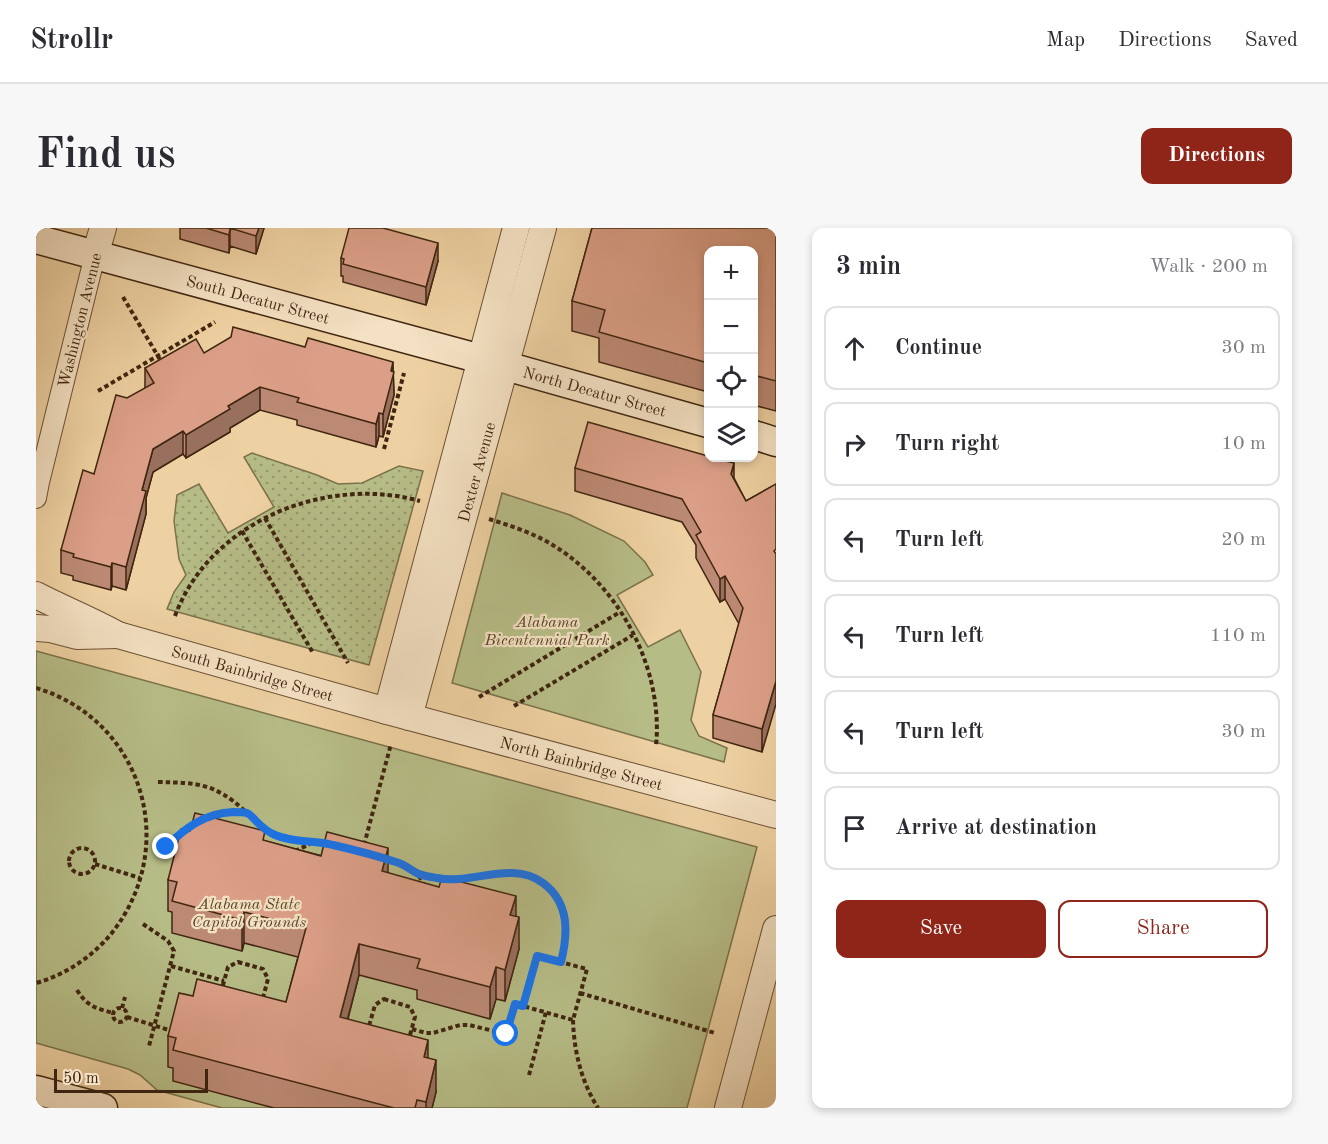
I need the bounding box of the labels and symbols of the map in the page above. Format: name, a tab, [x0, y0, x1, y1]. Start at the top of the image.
street label: Washington Avenue	[56, 251, 105, 390]
street label: South Decatur Street	[184, 274, 331, 328]
street label: North Decatur Street	[521, 365, 668, 421]
street label: Dexter Avenue	[457, 421, 499, 524]
park label: Alabama Bicentennial Park	[484, 615, 610, 649]
street label: South Bainbridge Street	[169, 644, 335, 706]
street label: North Bainbridge Street	[498, 735, 664, 794]
route end	[152, 833, 178, 859]
park label: Alabama State Capitol Grounds	[192, 897, 307, 931]
route start	[492, 1020, 518, 1046]
scale bar	[54, 1066, 208, 1094]

